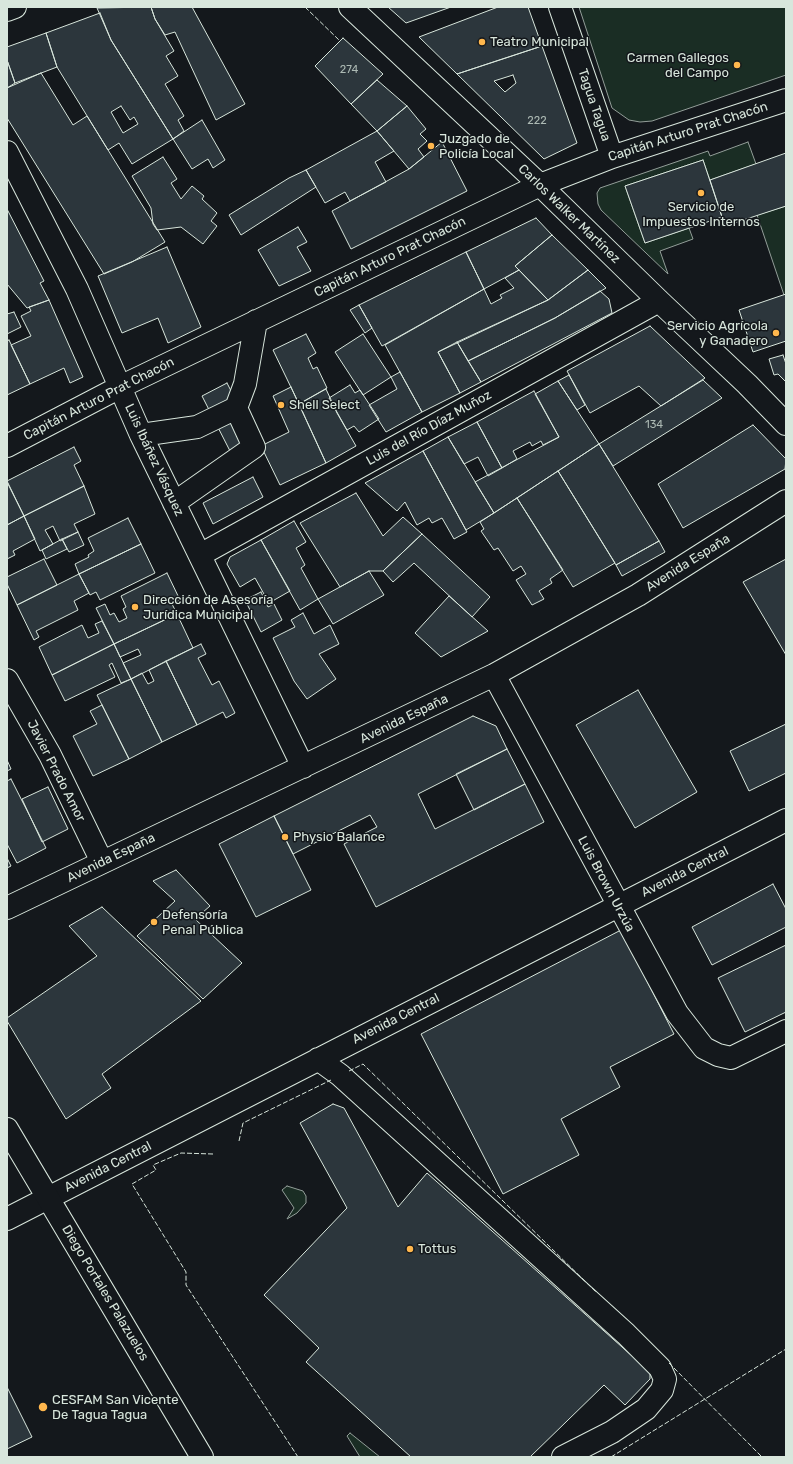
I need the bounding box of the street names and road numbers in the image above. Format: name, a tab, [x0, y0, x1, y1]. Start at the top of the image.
street label: Tagua Tagua	[574, 67, 614, 143]
street label: Capitán Arturo Prat Chacón	[606, 99, 770, 165]
street label: Carlos Walker Martínez	[515, 161, 623, 267]
street label: Capitán Arturo Prat Chacón	[312, 213, 468, 301]
street label: Capitán Arturo Prat Chacón	[21, 354, 177, 444]
street label: Luis del Río Díaz Muñoz	[364, 387, 494, 469]
street label: Luis Ibáñez Vásquez	[121, 401, 187, 519]
street label: Avenida España	[643, 531, 733, 595]
street label: Avenida España	[357, 691, 451, 747]
street label: Javier Prado Amor	[24, 717, 88, 825]
street label: Avenida España	[64, 830, 158, 886]
street label: Luis Brown Urzúa	[574, 834, 638, 934]
street label: Avenida Central	[639, 843, 731, 901]
street label: Avenida Central	[350, 990, 442, 1048]
street label: Avenida Central	[62, 1138, 154, 1196]
street label: Diego Portales Palazuelos	[58, 1222, 152, 1364]

